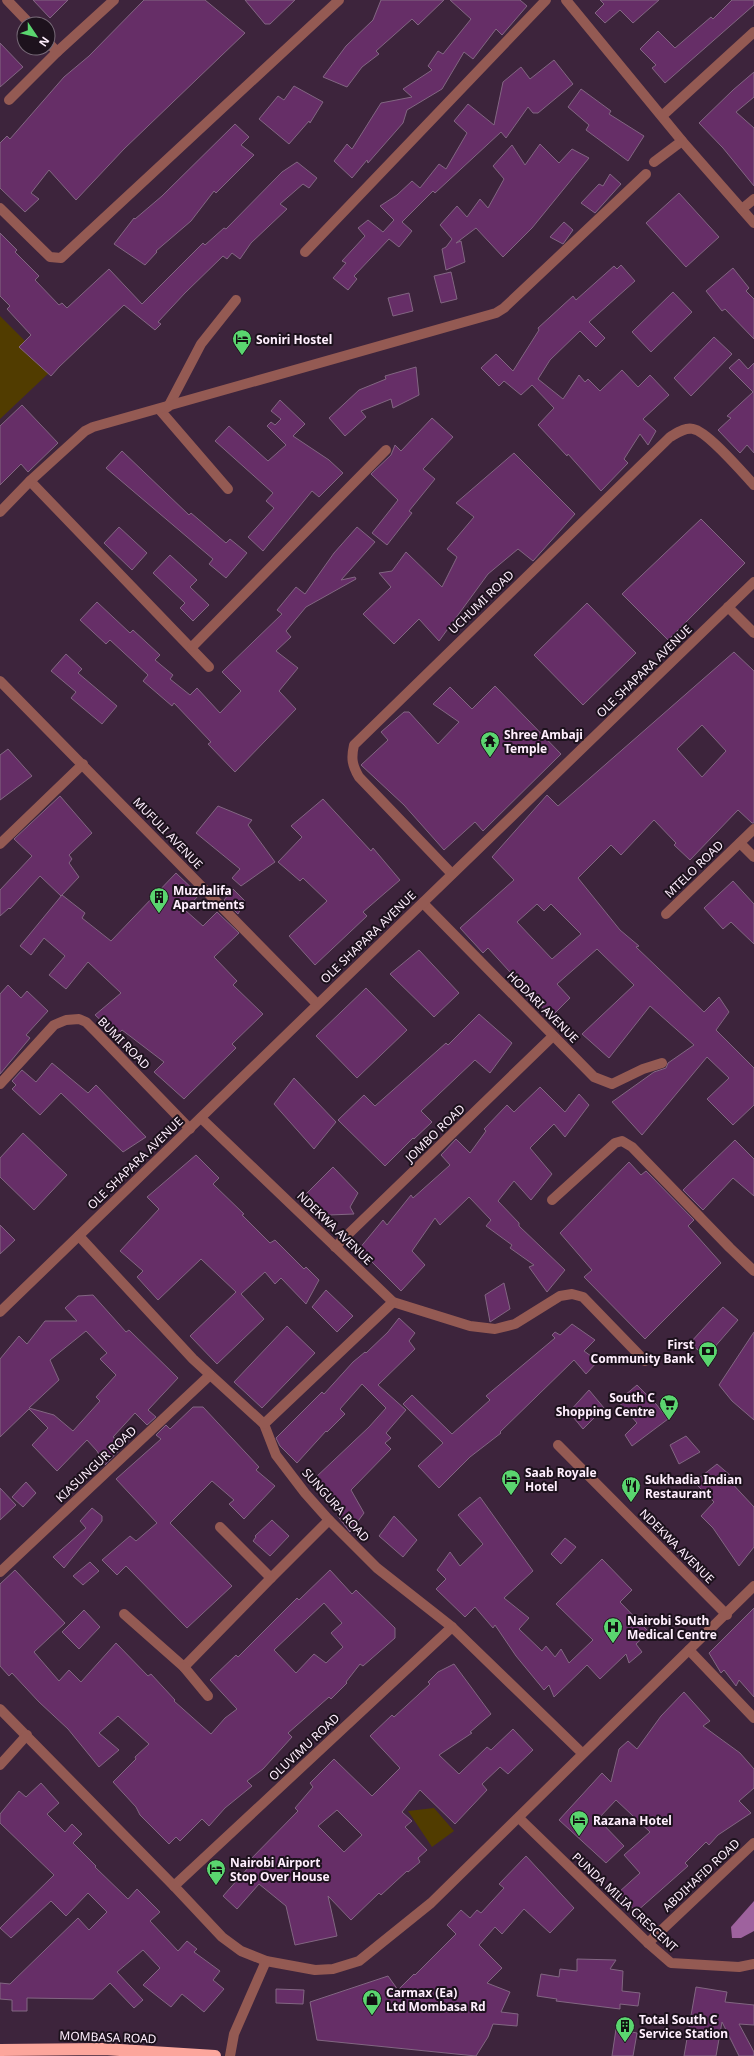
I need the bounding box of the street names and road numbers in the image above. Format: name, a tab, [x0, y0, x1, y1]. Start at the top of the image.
street label: UCHUMI ROAD	[444, 566, 518, 638]
street label: OLE SHAPARA AVENUE	[592, 621, 696, 721]
street label: MUFULI AVENUE	[129, 793, 207, 873]
street label: MTELO ROAD	[661, 836, 727, 901]
street label: OLE SHAPARA AVENUE	[316, 887, 420, 987]
street label: HODARI AVENUE	[503, 967, 583, 1047]
street label: BUMI ROAD	[94, 1013, 154, 1073]
street label: JOMBO ROAD	[401, 1100, 469, 1167]
street label: OLE SHAPARA AVENUE	[83, 1113, 187, 1213]
street label: NDEKWA AVENUE	[293, 1187, 377, 1269]
street label: KIASUNGUR ROAD	[52, 1422, 140, 1506]
street label: SUNGURA ROAD	[298, 1465, 374, 1546]
street label: NDEKWA AVENUE	[636, 1505, 718, 1587]
street label: OLUVIMU ROAD	[265, 1709, 343, 1784]
street label: ABDIHAFID ROAD	[659, 1835, 744, 1915]
street label: PUNDA MILIA CRESCENT	[568, 1848, 682, 1956]
street label: MOMBASA ROAD	[59, 2027, 157, 2047]

